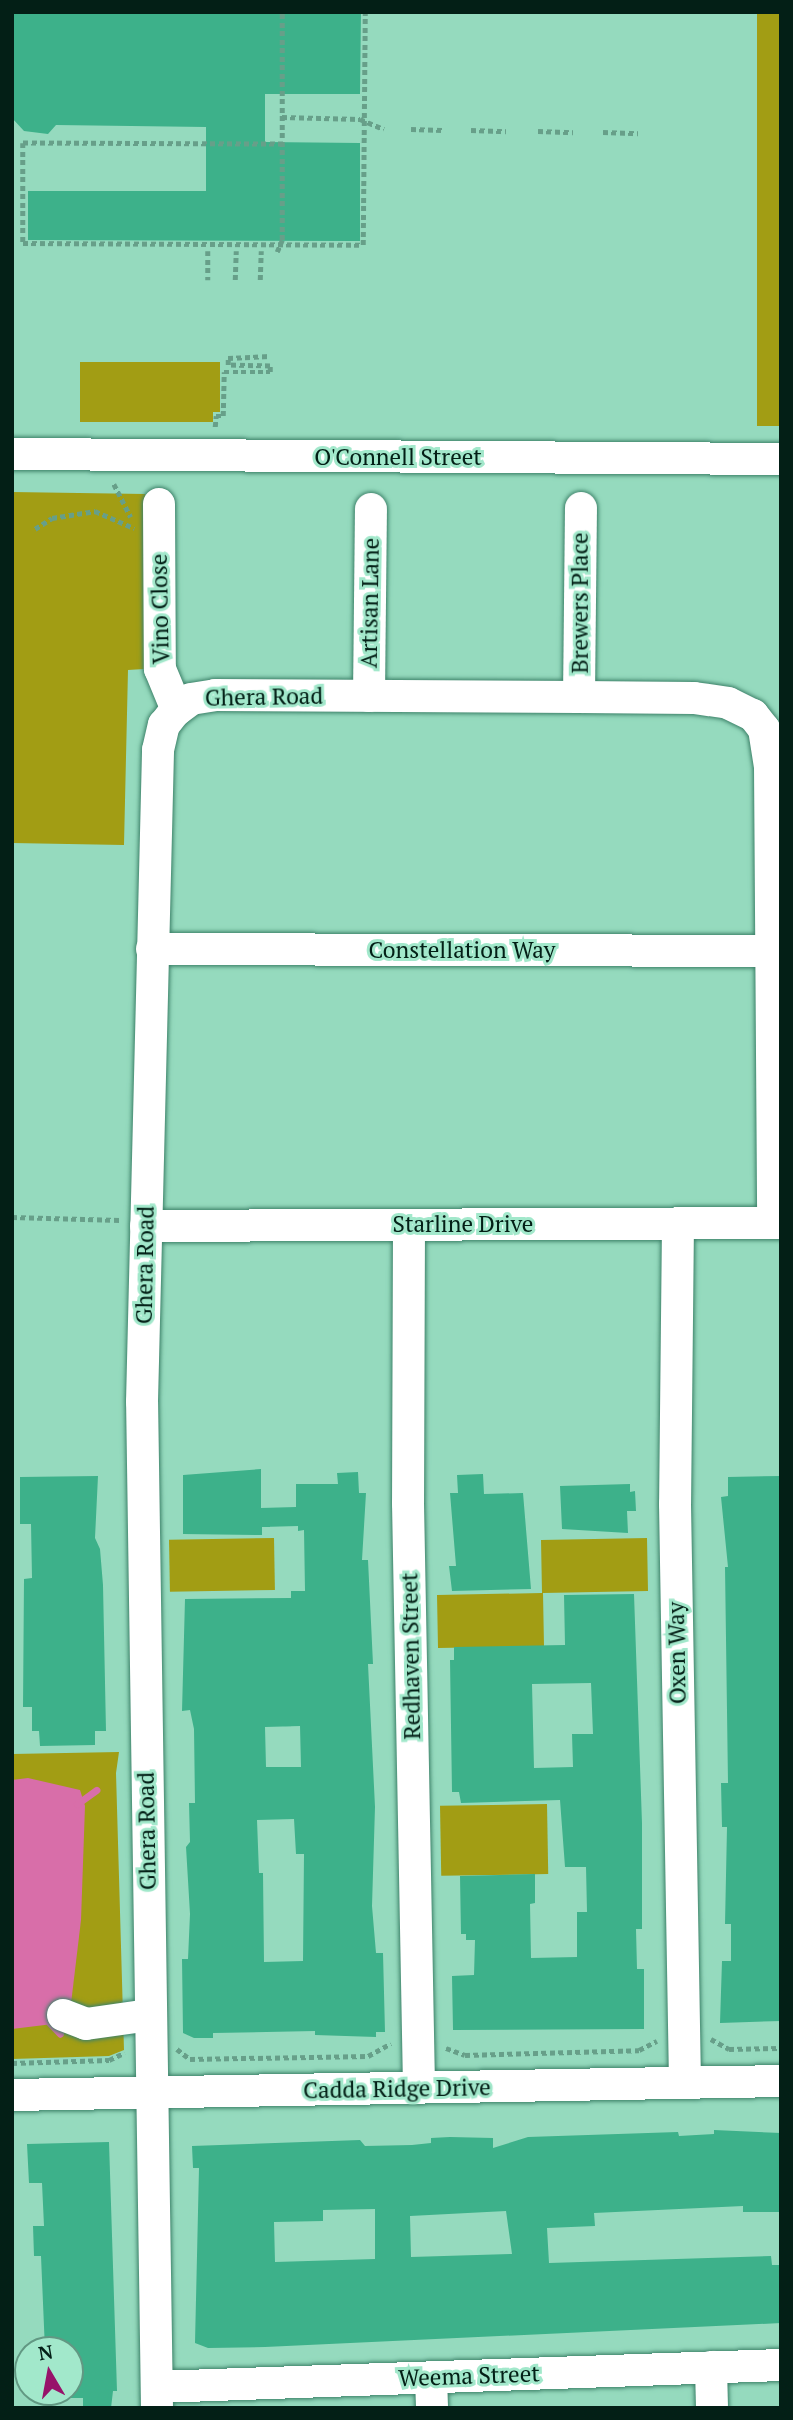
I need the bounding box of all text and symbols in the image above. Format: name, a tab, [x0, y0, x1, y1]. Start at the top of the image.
street label: O'Connell Street	[314, 443, 482, 471]
street label: Brewers Place	[566, 532, 594, 674]
street label: Artisan Lane	[355, 538, 385, 668]
street label: Vino Close	[145, 553, 175, 665]
street label: Ghera Road	[205, 682, 323, 712]
street label: Constellation Way	[369, 936, 555, 964]
street label: Ghera Road	[130, 1206, 160, 1324]
street label: Starline Drive	[393, 1210, 533, 1238]
street label: Redhaven Street	[396, 1572, 426, 1740]
street label: Oxen Way	[662, 1602, 692, 1704]
street label: Ghera Road	[132, 1772, 162, 1890]
street label: Cadda Ridge Drive	[303, 2074, 491, 2104]
north arrow	[14, 2336, 84, 2406]
text: N	[36, 2338, 55, 2365]
street label: Weema Street	[398, 2360, 540, 2392]

